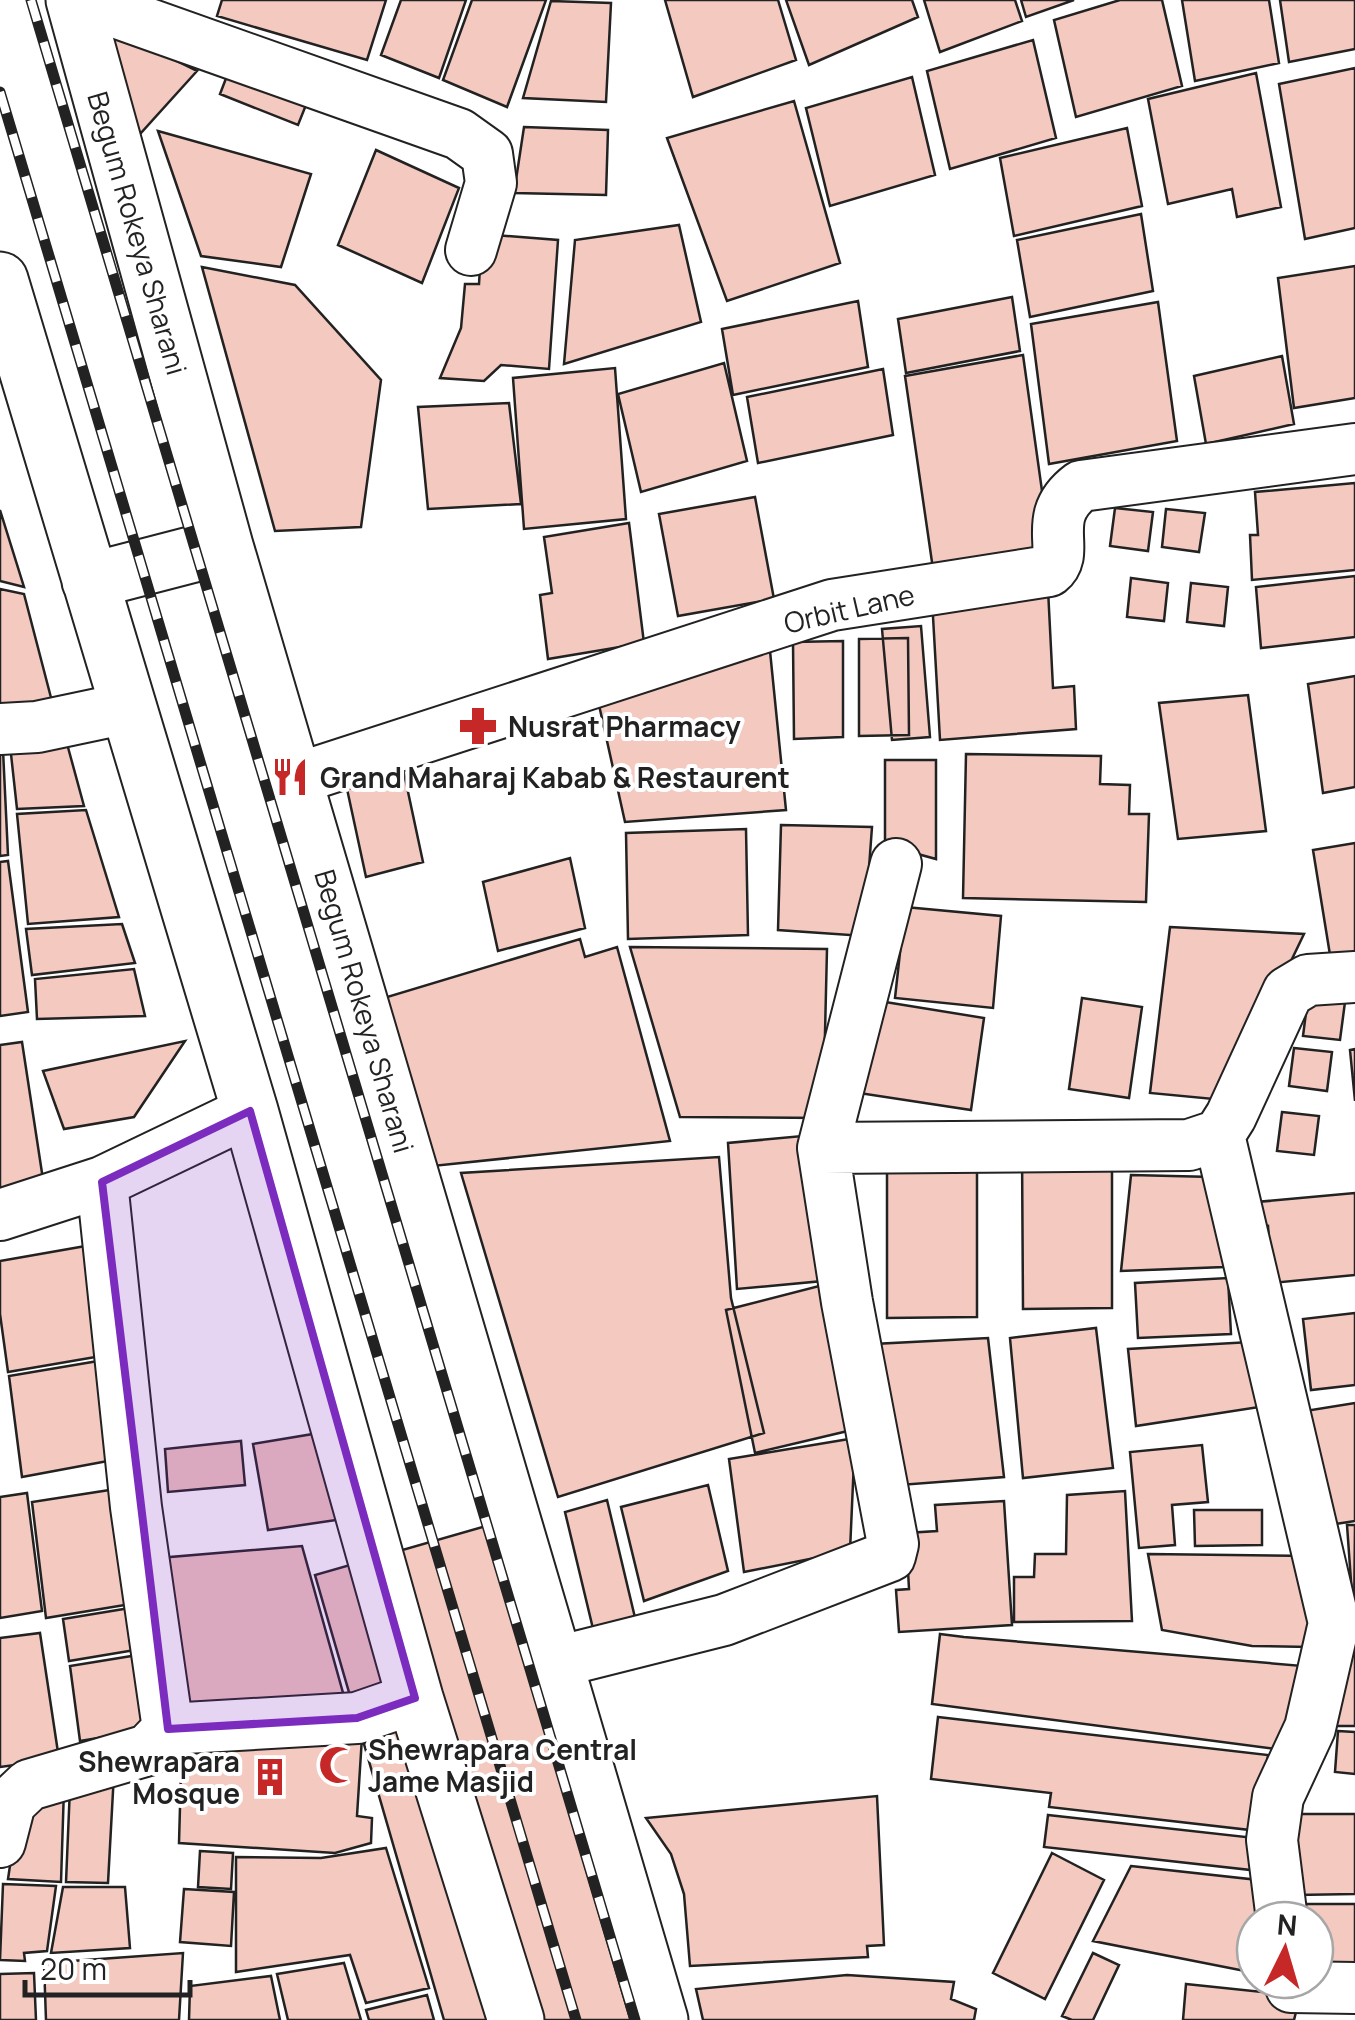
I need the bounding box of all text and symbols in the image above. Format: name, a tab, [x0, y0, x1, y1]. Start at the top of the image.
street label: Begum Rokeya Sharani	[79, 87, 197, 379]
street label: Orbit Lane	[780, 575, 918, 641]
pharmacy icon: Nusrat Pharmacy	[457, 705, 499, 747]
place label: Nusrat Pharmacy	[508, 707, 741, 745]
restaurant icon: Grand Maharaj Kabab & Restaurent	[269, 756, 311, 798]
place label: Grand Maharaj Kabab & Restaurent	[320, 758, 790, 796]
street label: Begum Rokeya Sharani	[306, 865, 424, 1157]
place label: Shewrapara Central Jame Masjid	[368, 1730, 637, 1800]
place label: Shewrapara Mosque	[78, 1742, 240, 1812]
mosque icon: Shewrapara Central Jame Masjid	[317, 1744, 359, 1786]
building icon: Shewrapara Mosque	[249, 1756, 291, 1798]
north arrow	[1235, 1900, 1335, 2000]
text: N	[1276, 1904, 1299, 1944]
scale bar	[25, 1935, 190, 1997]
text: 20 m	[40, 1948, 107, 1989]

